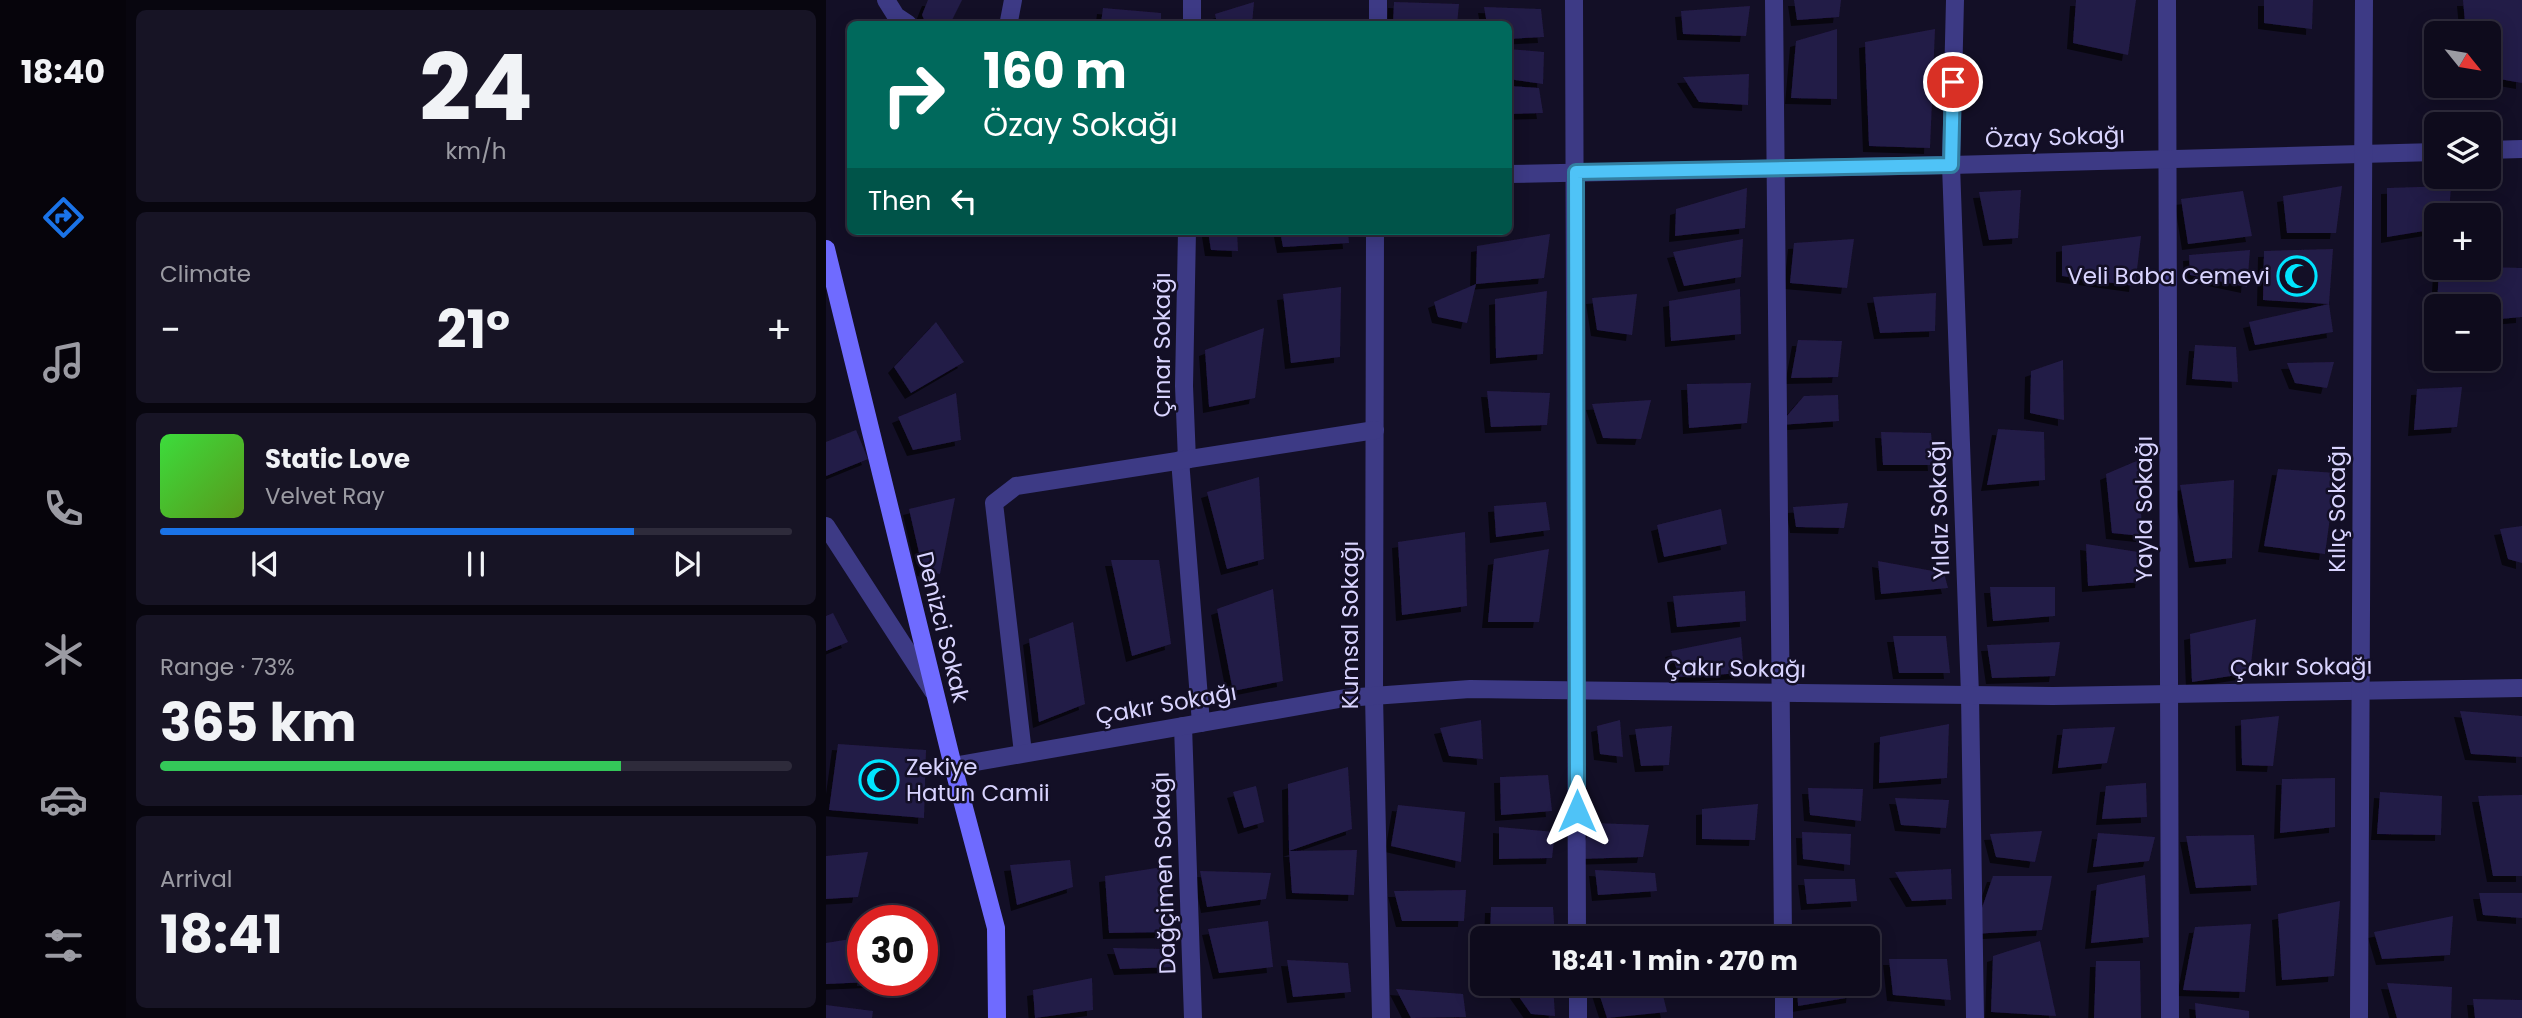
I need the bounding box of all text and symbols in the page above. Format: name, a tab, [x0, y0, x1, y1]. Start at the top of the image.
north arrow	[2424, 21, 2501, 98]
map controls	[2424, 21, 2501, 371]
text: 24	[419, 24, 533, 152]
text: 160 m	[983, 37, 1127, 105]
text: 18:40	[21, 49, 105, 94]
icon: right	[868, 49, 959, 140]
pin	[1923, 52, 1983, 112]
icon: arrive	[1934, 63, 1972, 101]
text: Özay Sokağı	[983, 102, 1178, 147]
button: layers	[2424, 112, 2501, 189]
street label: Özay Sokağı	[1984, 119, 2126, 155]
text: km/h	[445, 135, 507, 167]
icon: left	[945, 182, 983, 220]
text: Then	[868, 183, 931, 219]
icon: directions	[39, 193, 88, 242]
button: +	[2424, 203, 2501, 280]
mosque icon: Veli Baba Cemevi	[2276, 255, 2318, 297]
text: Climate	[160, 258, 251, 290]
place label: Veli Baba Cemevi	[2067, 260, 2270, 292]
street label: Çınar Sokağı	[1146, 272, 1178, 418]
text: 21°	[437, 293, 510, 366]
button: −	[2424, 294, 2501, 371]
text: −	[160, 303, 181, 356]
text: +	[766, 303, 792, 356]
icon: music	[39, 338, 88, 387]
street label: Yayla Sokağı	[2128, 436, 2160, 582]
street label: Yıldız Sokağı	[1921, 440, 1957, 580]
text: Static Love	[265, 441, 410, 477]
street label: Kılıç Sokağı	[2321, 445, 2353, 573]
text: Velvet Ray	[265, 480, 385, 512]
icon: phone	[39, 484, 88, 533]
street label: Kumsal Sokağı	[1334, 541, 1366, 709]
icon: previous	[246, 545, 284, 583]
icon: pause	[457, 545, 495, 583]
icon: next	[668, 545, 706, 583]
street label: Denizci Sokak	[909, 548, 977, 706]
icon: climate	[39, 630, 88, 679]
street label: Çakır Sokağı	[2230, 650, 2372, 684]
text: Range · 73%	[160, 651, 295, 683]
street label: Çakır Sokağı	[1664, 651, 1806, 685]
street label: Çakır Sokağı	[1093, 676, 1239, 732]
text: 365 km	[160, 686, 357, 759]
place label: Zekiye Hatun Camii	[906, 751, 1050, 809]
mosque icon: Zekiye Hatun Camii	[858, 759, 900, 801]
street label: Dağçimen Sokağı	[1144, 771, 1184, 975]
position arrow	[1540, 774, 1614, 848]
icon: car	[39, 775, 88, 824]
text: Arrival	[160, 863, 232, 895]
text: 18:41	[160, 898, 283, 971]
speed limit sign: 30	[847, 905, 938, 996]
icon: filters	[39, 921, 88, 970]
text: 18:41 · 1 min · 270 m	[1552, 943, 1798, 979]

